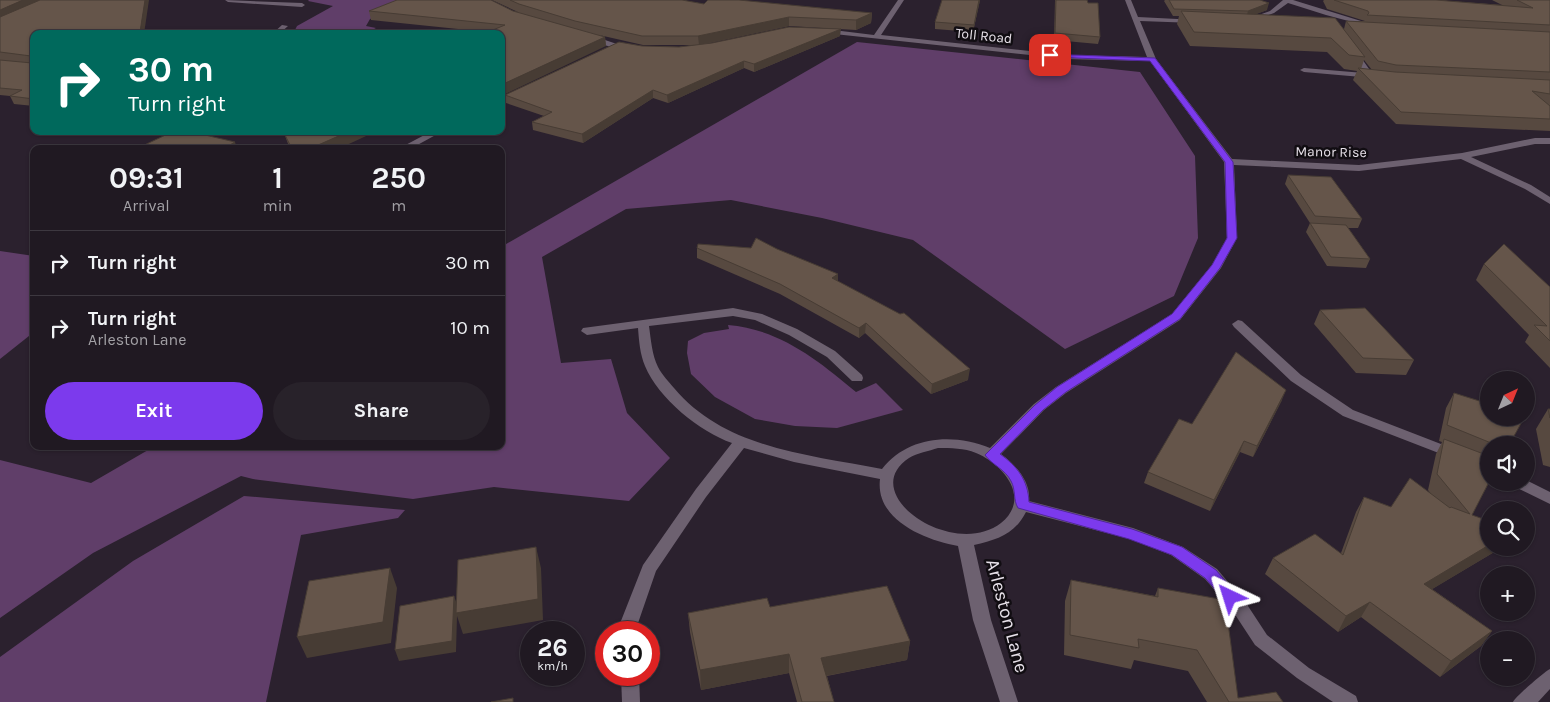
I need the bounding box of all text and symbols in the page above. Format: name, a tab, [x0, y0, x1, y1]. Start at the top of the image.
street label: Toll Road	[955, 25, 1013, 47]
pin	[1029, 34, 1071, 76]
icon: arrive	[1036, 41, 1064, 69]
text: 30 m	[128, 49, 214, 90]
icon: right	[45, 50, 110, 115]
text: Turn right	[128, 91, 226, 117]
street label: Manor Rise	[1295, 143, 1367, 161]
text: 09:31	[109, 160, 184, 196]
text: 1	[272, 160, 283, 196]
text: 250	[371, 160, 426, 196]
text: Arrival	[123, 196, 170, 215]
text: min	[263, 196, 292, 215]
text: m	[391, 196, 406, 215]
icon: right	[45, 249, 73, 277]
text: Turn right	[88, 252, 177, 274]
text: 30 m	[445, 252, 490, 274]
text: Turn right	[88, 308, 177, 330]
icon: right	[45, 314, 73, 342]
text: 10 m	[450, 317, 490, 339]
text: Arleston Lane	[88, 330, 186, 349]
north arrow	[1480, 371, 1535, 426]
map controls	[1480, 371, 1535, 686]
button: Exit	[45, 382, 263, 440]
button: Share	[273, 382, 490, 440]
button: sound	[1480, 436, 1535, 491]
button: search	[1480, 501, 1535, 556]
street label: Arleston Lane	[981, 557, 1033, 675]
button: +	[1480, 566, 1535, 621]
position arrow	[1203, 570, 1255, 622]
speed limit sign: 30	[595, 621, 660, 686]
button: −	[1480, 631, 1535, 686]
text: 26	[537, 633, 568, 662]
text: km/h	[537, 659, 568, 673]

